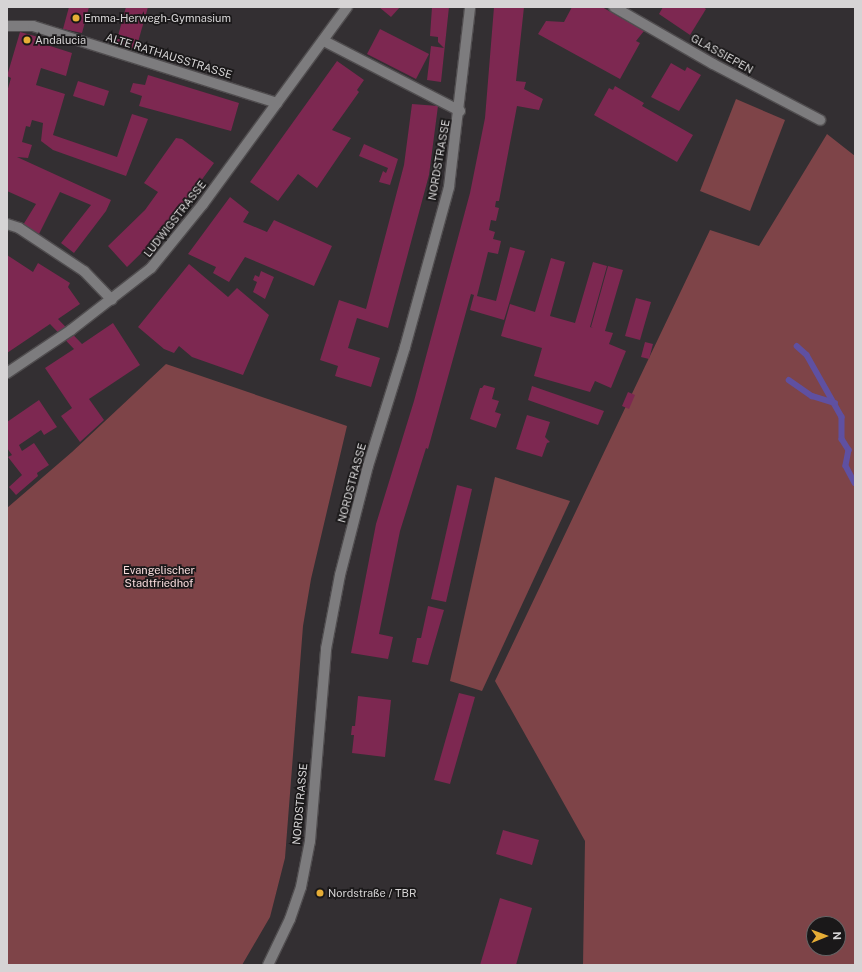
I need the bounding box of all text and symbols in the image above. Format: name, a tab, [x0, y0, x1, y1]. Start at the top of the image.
place label: Emma-Herwegh-Gymnasium	[84, 11, 231, 25]
marker: Emma-Herwegh-Gymnasium	[71, 13, 81, 23]
street label: ALTE RATHAUSSTRASSE	[104, 30, 234, 82]
street label: GLASSIEPEN	[689, 31, 755, 77]
place label: Andalucia	[35, 33, 86, 47]
marker: Andalucia	[22, 35, 32, 45]
street label: NORDSTRASSE	[425, 119, 453, 201]
street label: LUDWIGSTRASSE	[141, 178, 209, 260]
street label: NORDSTRASSE	[335, 442, 369, 524]
park label: Evangelischer Stadtfriedhof	[123, 564, 195, 590]
street label: NORDSTRASSE	[290, 763, 310, 845]
place label: Nordstraße / TBR	[328, 886, 416, 900]
marker: Nordstraße / TBR	[315, 888, 325, 898]
north arrow	[806, 916, 846, 956]
text: N	[831, 931, 843, 940]

